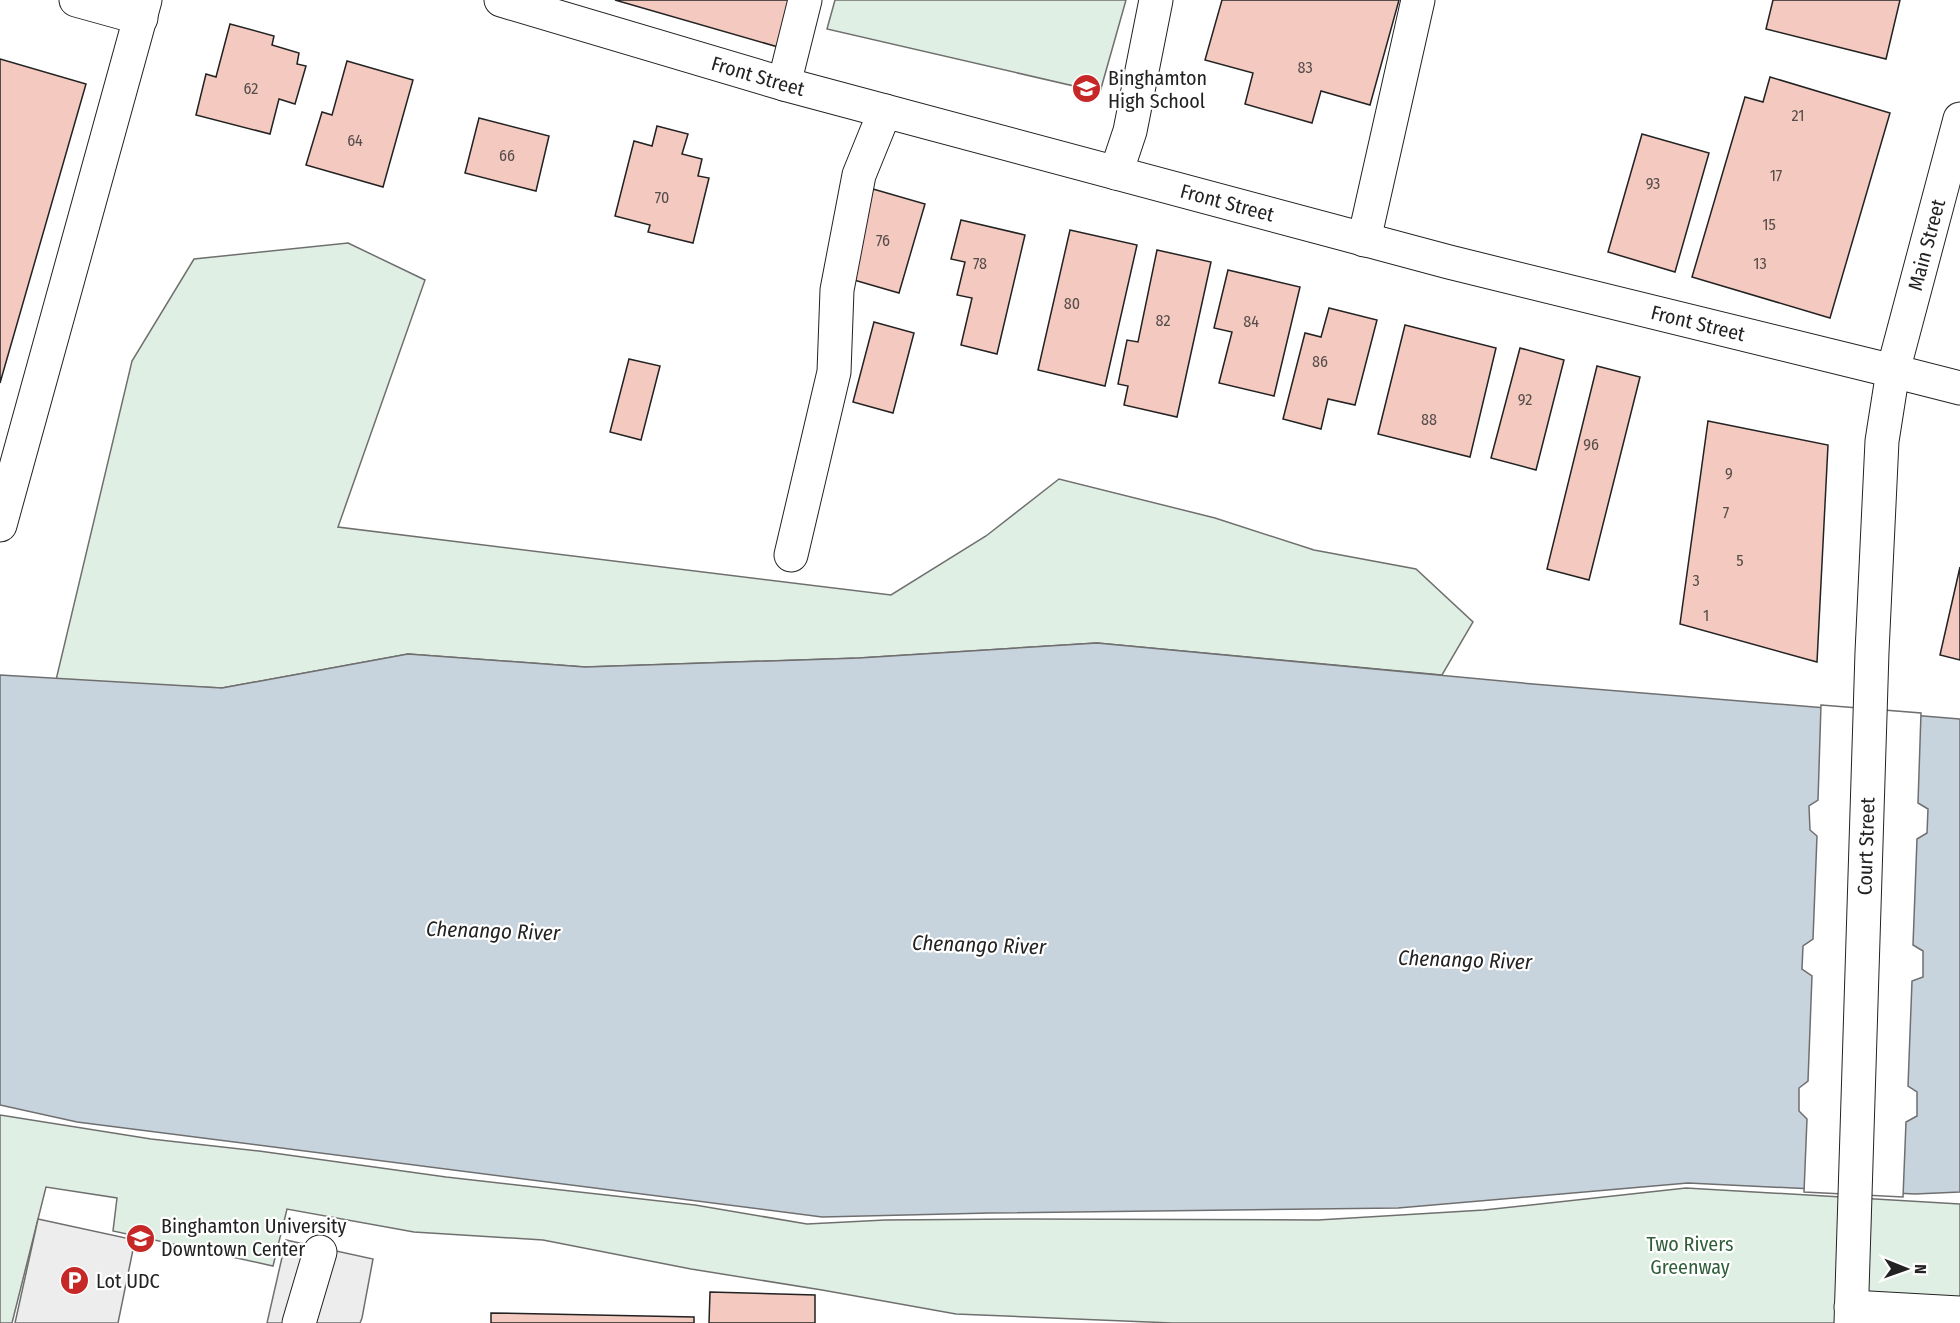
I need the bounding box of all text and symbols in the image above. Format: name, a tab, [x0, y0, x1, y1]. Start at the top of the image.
street label: Front Street	[708, 51, 808, 101]
house number: 83	[1297, 58, 1313, 77]
place label: Binghamton High School	[1108, 66, 1207, 113]
school or university icon: Binghamton High School	[1071, 73, 1103, 105]
house number: 62	[244, 79, 258, 98]
house number: 21	[1792, 106, 1804, 125]
house number: 64	[347, 131, 363, 150]
house number: 66	[499, 146, 515, 165]
house number: 17	[1770, 166, 1783, 185]
house number: 93	[1646, 174, 1660, 193]
street label: Front Street	[1178, 179, 1277, 227]
house number: 70	[655, 188, 669, 207]
street label: Main Street	[1903, 196, 1950, 293]
house number: 15	[1762, 215, 1776, 234]
house number: 76	[876, 231, 890, 250]
house number: 78	[973, 254, 987, 273]
house number: 13	[1753, 254, 1767, 273]
house number: 80	[1064, 294, 1080, 313]
street label: Front Street	[1649, 300, 1748, 346]
house number: 82	[1156, 311, 1170, 330]
house number: 84	[1243, 312, 1259, 331]
house number: 86	[1312, 352, 1328, 371]
house number: 92	[1518, 390, 1532, 409]
house number: 88	[1421, 410, 1437, 429]
house number: 96	[1583, 435, 1599, 454]
house number: 9	[1725, 464, 1733, 483]
house number: 7	[1723, 503, 1730, 522]
house number: 5	[1736, 551, 1744, 570]
house number: 3	[1692, 571, 1700, 590]
house number: 1	[1703, 606, 1709, 625]
street label: Court Street	[1852, 796, 1879, 896]
water label: Chenango River	[426, 916, 561, 946]
water label: Chenango River	[912, 930, 1047, 960]
water label: Chenango River	[1398, 945, 1533, 975]
place label: Binghamton University Downtown Center	[161, 1214, 346, 1261]
school or university icon: Binghamton University Downtown Center	[124, 1222, 156, 1254]
park label: Two Rivers Greenway	[1647, 1232, 1733, 1279]
north arrow	[1876, 1239, 1936, 1299]
text: N	[1911, 1264, 1930, 1274]
parking icon: Lot UDC	[59, 1265, 91, 1297]
place label: Lot UDC	[96, 1269, 160, 1293]

